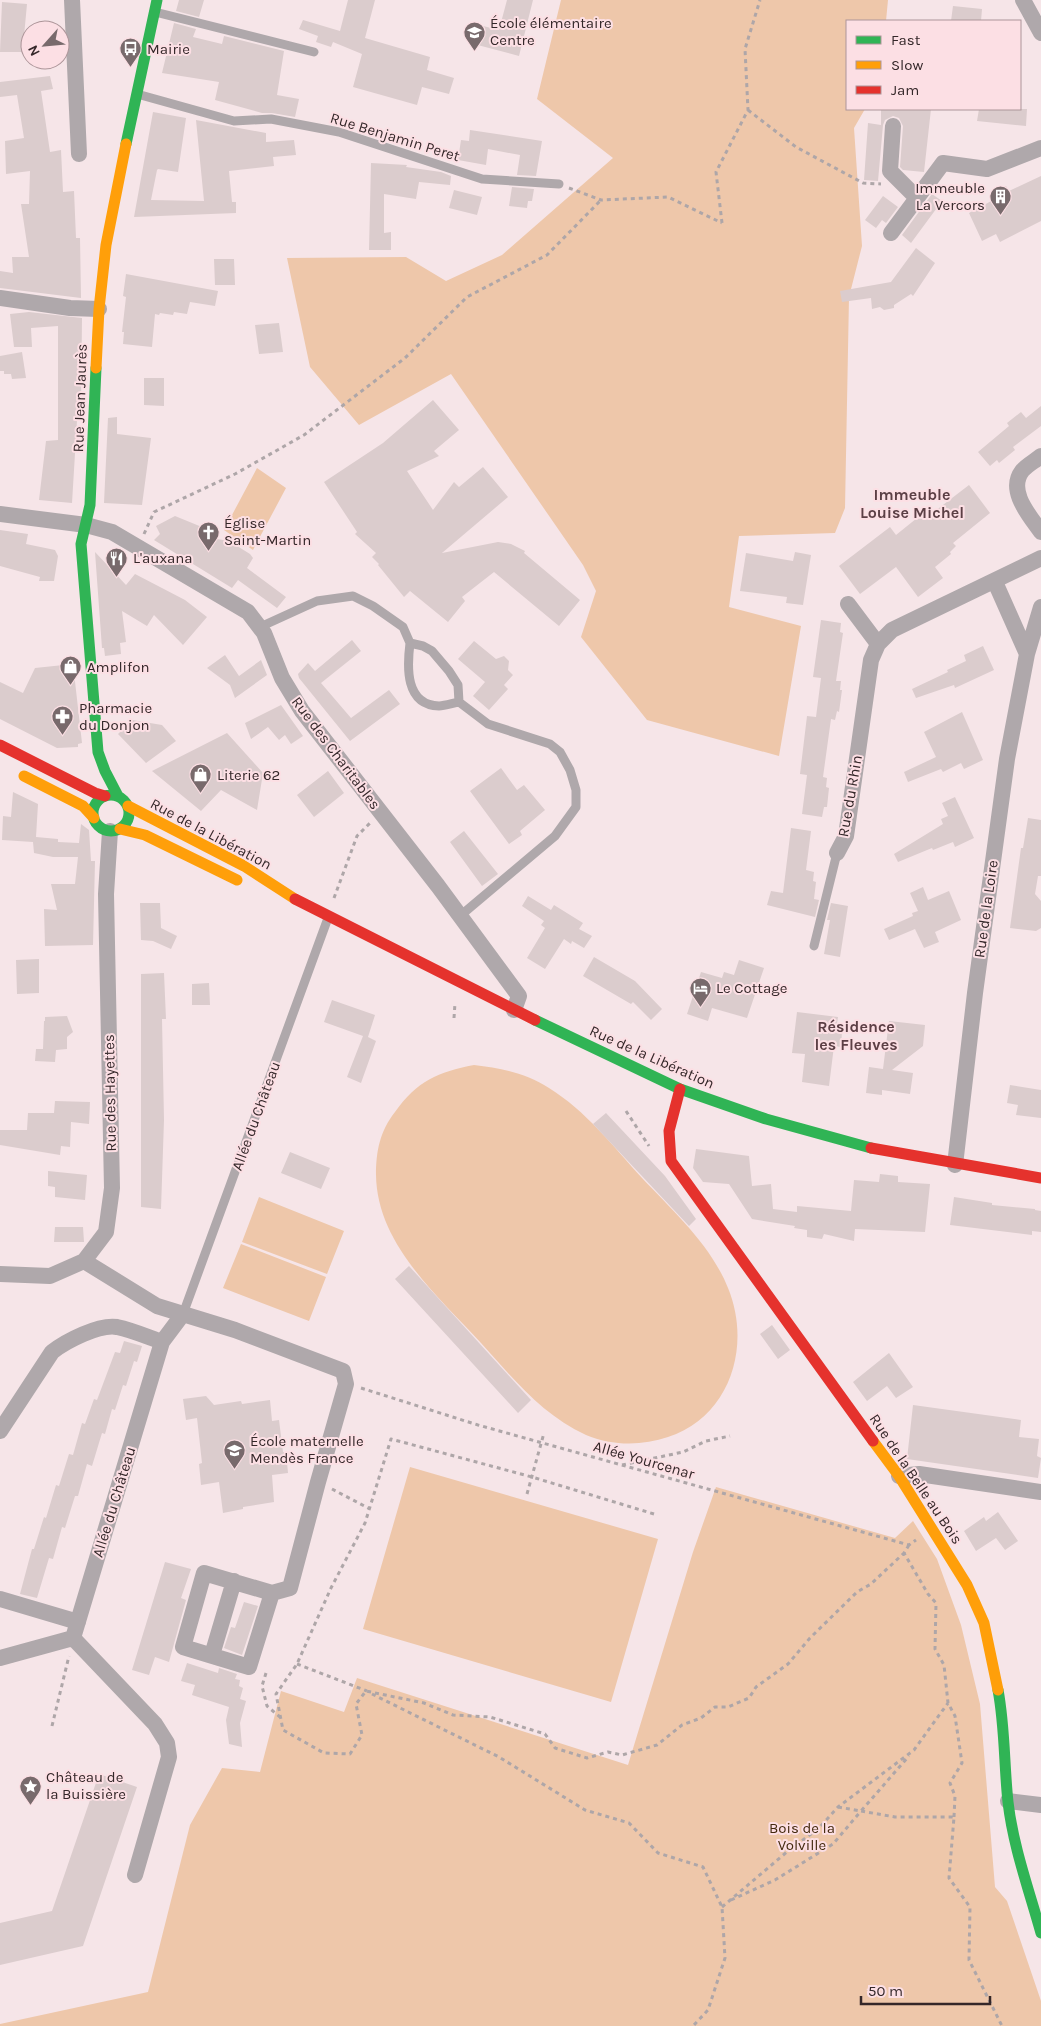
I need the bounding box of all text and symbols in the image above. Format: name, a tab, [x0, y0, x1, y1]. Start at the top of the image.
place label: École élémentaire Centre	[490, 14, 612, 49]
north arrow	[20, 20, 70, 70]
school or university icon: École élémentaire Centre	[462, 20, 486, 51]
legend	[846, 20, 1021, 110]
text: Fast	[891, 31, 921, 49]
bus stop icon: Mairie	[119, 37, 143, 68]
place label: Mairie	[147, 40, 190, 58]
text: N	[24, 42, 44, 59]
text: Slow	[891, 56, 923, 74]
text: Jam	[891, 81, 919, 99]
street label: Rue Benjamin Peret	[328, 109, 462, 165]
place label: Immeuble La Vercors	[915, 179, 985, 214]
building icon: Immeuble La Vercors	[989, 185, 1013, 216]
street label: Rue Jean Jaurès	[69, 343, 91, 453]
district label: Immeuble Louise Michel	[860, 485, 964, 522]
place label: Église Saint-Martin	[224, 514, 311, 549]
church icon: Église Saint-Martin	[196, 520, 220, 551]
restaurant icon: L'auxana	[105, 546, 129, 577]
place label: L'auxana	[133, 549, 193, 567]
shop icon: Amplifon	[59, 655, 83, 686]
place label: Amplifon	[87, 658, 149, 676]
street label: Rue des Charitables	[288, 693, 384, 813]
place label: Pharmacie du Donjon	[79, 699, 152, 734]
pharmacy icon: Pharmacie du Donjon	[51, 705, 75, 736]
street label: Rue du Rhin	[834, 754, 866, 838]
shop icon: Literie 62	[189, 763, 213, 794]
place label: Literie 62	[217, 766, 280, 784]
street label: Rue de la Libération	[147, 794, 275, 874]
street label: Rue de la Loire	[970, 859, 1002, 959]
hotel icon: Le Cottage	[688, 976, 712, 1007]
place label: Le Cottage	[716, 979, 787, 997]
district label: Résidence les Fleuves	[814, 1017, 898, 1054]
street label: Rue de la Libération	[587, 1021, 717, 1093]
street label: Rue des Hayettes	[100, 1034, 120, 1152]
street label: Allée du Château	[228, 1059, 284, 1173]
street label: Rue de la Belle au Bois	[866, 1410, 966, 1548]
place label: École maternelle Mendès France	[250, 1432, 364, 1467]
street label: Allée Yourcenar	[591, 1437, 697, 1483]
school or university icon: École maternelle Mendès France	[222, 1438, 246, 1469]
street label: Allée du Château	[89, 1445, 139, 1559]
place label: Château de la Buissière	[46, 1768, 126, 1803]
place icon: Château de la Buissière	[18, 1774, 42, 1805]
park label: Bois de la Volville	[769, 1819, 835, 1854]
scale bar	[861, 1974, 990, 2006]
text: 50 m	[868, 1982, 903, 2000]

